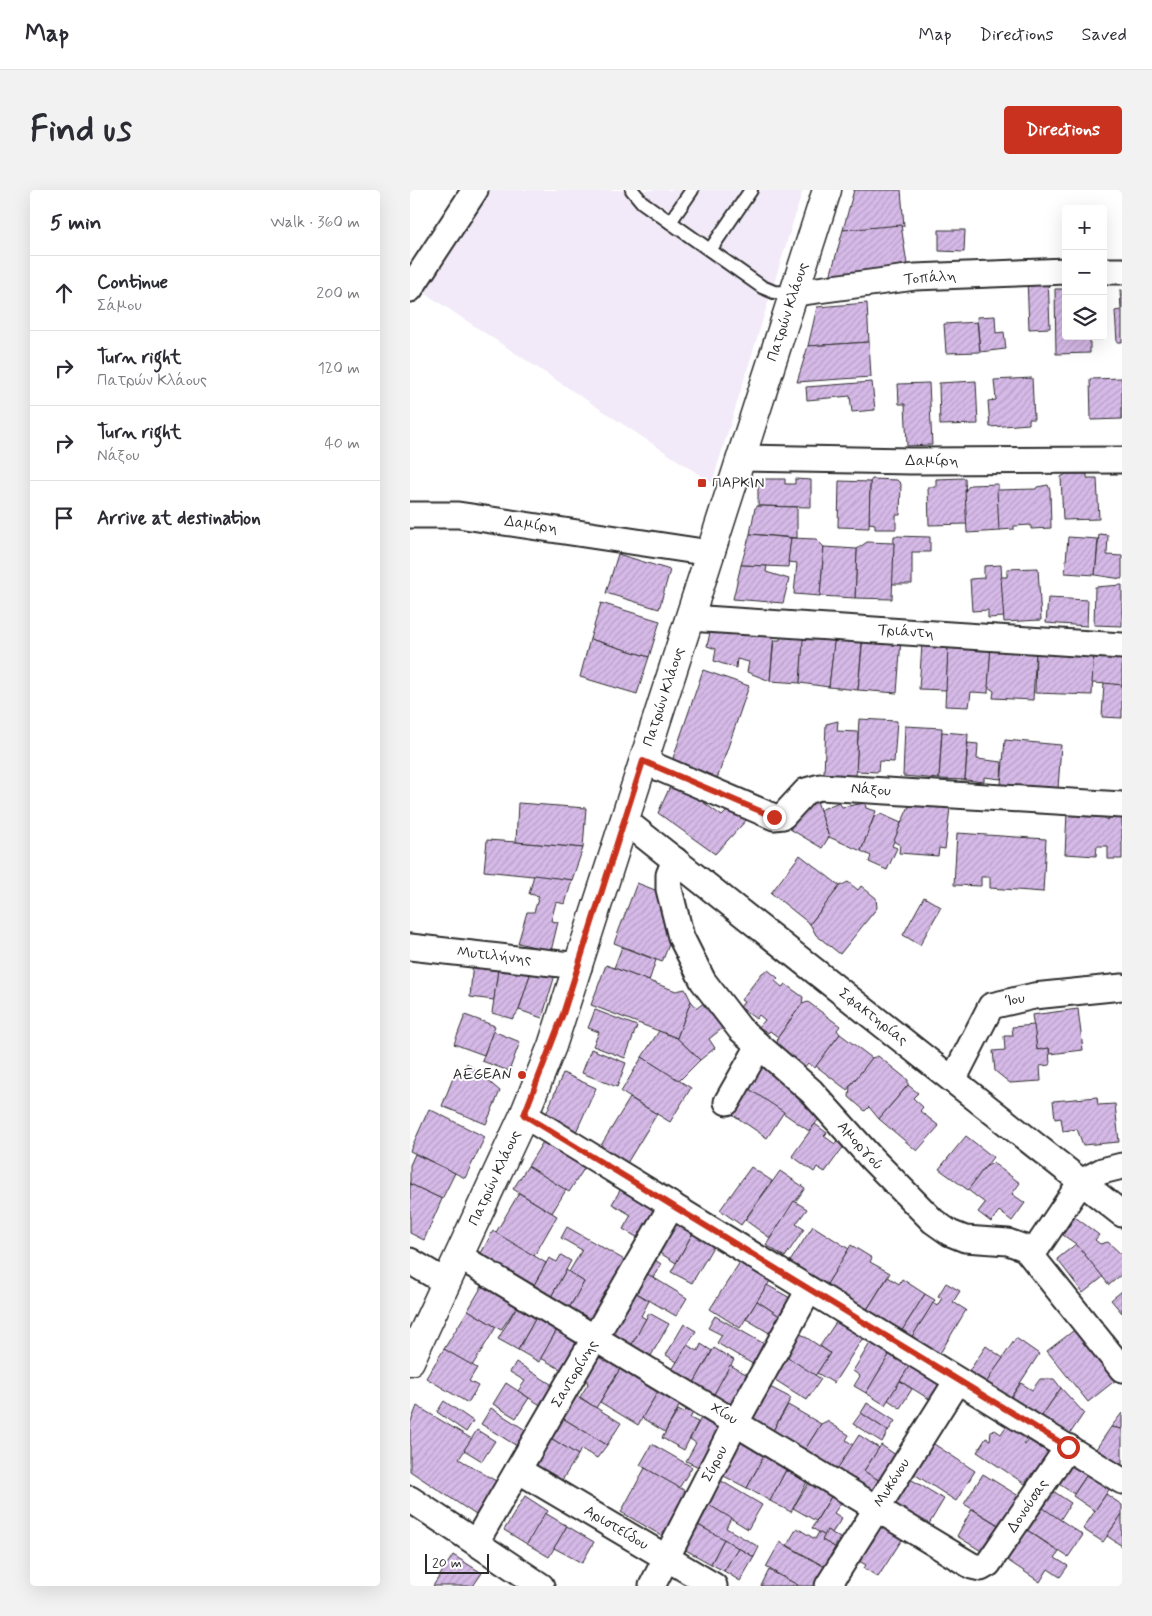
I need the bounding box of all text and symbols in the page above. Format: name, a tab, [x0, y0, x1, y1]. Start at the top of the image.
text: Map	[25, 19, 69, 50]
text: Map	[919, 23, 952, 47]
text: Directions	[980, 23, 1054, 47]
text: Saved	[1082, 23, 1127, 47]
button: Directions	[1004, 106, 1122, 154]
text: Find us	[30, 107, 132, 153]
map controls	[1062, 205, 1107, 340]
button: +	[1062, 205, 1107, 250]
text: 5 min	[50, 209, 102, 237]
text: Walk · 360 m	[270, 212, 360, 233]
button: −	[1062, 250, 1107, 295]
street label: Πατρών Κλάους	[763, 259, 814, 364]
street label: Τοπάλη	[903, 266, 957, 290]
text: Continue	[97, 270, 168, 295]
icon: ahead	[50, 279, 78, 307]
text: 200 m	[316, 283, 360, 304]
text: Σάμου	[97, 295, 142, 316]
button: layers	[1062, 295, 1107, 340]
text: Turn right	[97, 345, 181, 370]
icon: right	[50, 354, 78, 382]
text: 120 m	[318, 358, 360, 379]
text: Πατρών Κλάους	[97, 370, 207, 391]
text: Turn right	[97, 420, 181, 445]
icon: right	[50, 429, 78, 457]
text: 40 m	[324, 433, 360, 454]
text: Νάξου	[97, 445, 140, 466]
street label: Δαμίρη	[905, 451, 959, 471]
place label: ΠΑΡΚΙΝ	[712, 473, 764, 493]
marker: ΠΑΡΚΙΝ	[696, 477, 708, 489]
icon: arrive	[50, 504, 78, 532]
text: Arrive at destination	[97, 506, 261, 531]
street label: Δαμίρη	[503, 511, 559, 539]
street label: Τριάντη	[877, 620, 935, 644]
street label: Πατρών Κλάους	[639, 644, 690, 749]
street label: Νάξου	[850, 779, 892, 801]
route end	[763, 806, 786, 829]
street label: Μυτιλήνης	[456, 942, 533, 970]
street label: Σφακτηρίας	[834, 984, 912, 1051]
street label: Ίου	[1004, 988, 1027, 1012]
place label: AEGEAN	[453, 1065, 512, 1085]
marker: AEGEAN	[516, 1069, 528, 1081]
street label: Αμοργού	[833, 1117, 887, 1175]
street label: Πατρών Κλάους	[464, 1127, 526, 1229]
street label: Σαντορίνης	[547, 1336, 603, 1412]
street label: Χίου	[707, 1398, 742, 1430]
route start	[1057, 1436, 1080, 1459]
street label: Σύρου	[697, 1442, 733, 1486]
street label: Μυκόνου	[869, 1454, 915, 1511]
street label: Δονούσας	[1003, 1475, 1053, 1537]
street label: Αριστείδου	[580, 1501, 652, 1555]
scale bar	[425, 1551, 489, 1574]
text: 20 m	[432, 1554, 462, 1572]

